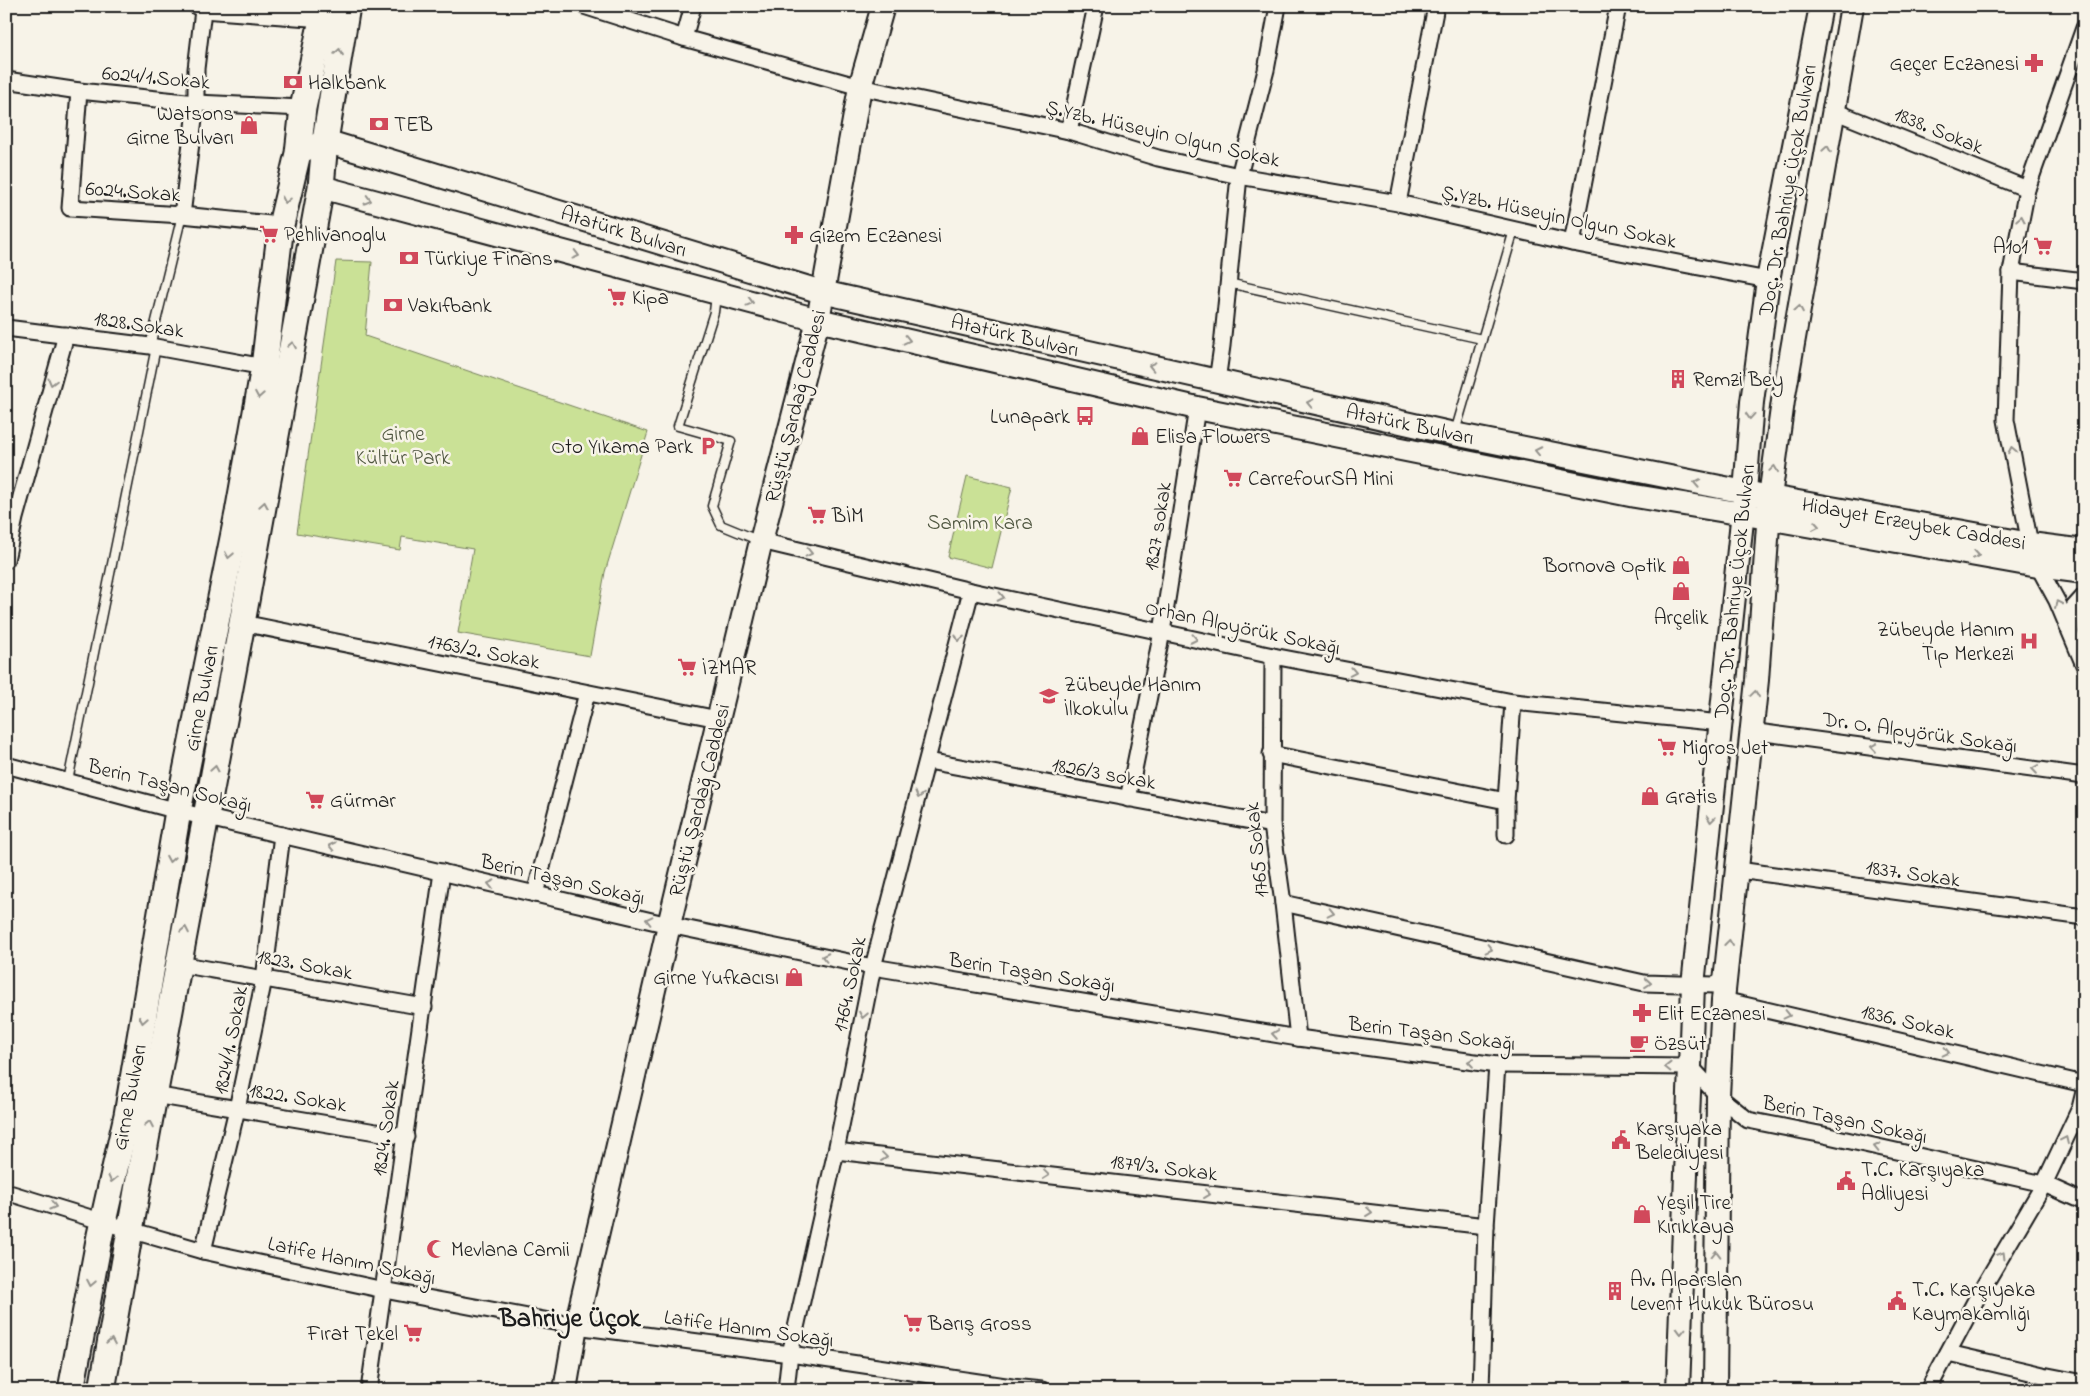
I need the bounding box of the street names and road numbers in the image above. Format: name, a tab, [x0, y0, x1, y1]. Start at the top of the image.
street label: 6024/1.Sokak	[101, 59, 212, 99]
street label: Doç. Dr. Bahriye Üçok Bulvarı	[1752, 62, 1828, 320]
street label: Ş.Yzb. Hüseyin Olgun Sokak	[1042, 93, 1284, 179]
street label: 1838. Sokak	[1889, 100, 1988, 164]
street label: 6024.Sokak	[84, 175, 182, 211]
street label: Ş.Yzb. Hüseyin Olgun Sokak	[1438, 178, 1680, 260]
street label: Atatürk Bulvarı	[557, 199, 690, 266]
street label: 1828.Sokak	[92, 305, 186, 347]
street label: Rüştü Şardağ Caddesi	[758, 307, 837, 507]
street label: Atatürk Bulvarı	[948, 308, 1082, 366]
street label: Atatürk Bulvarı	[1343, 398, 1477, 454]
street label: Doç. Dr. Bahriye Üçok Bulvarı	[1708, 463, 1766, 721]
street label: 1827 sokak	[1137, 479, 1181, 573]
street label: Hidayet Erzeybek Caddesi	[1799, 490, 2028, 561]
street label: Orhan Alpyörük Sokağı	[1142, 594, 1343, 666]
street label: 1763/2. Sokak	[425, 627, 543, 679]
street label: Girne Bulvarı	[178, 643, 228, 754]
street label: Rüştü Şardağ Caddesi	[662, 701, 741, 901]
street label: Dr. O. Alpyörük Sokağı	[1819, 705, 2019, 764]
street label: 1826/3 sokak	[1049, 751, 1159, 799]
street label: Berin Taşan Sokağı	[83, 752, 255, 824]
street label: 1765 Sokak	[1238, 800, 1278, 899]
street label: Berin Taşan Sokağı	[476, 847, 648, 916]
street label: 1837. Sokak	[1864, 854, 1963, 897]
street label: 1764. Sokak	[826, 933, 876, 1035]
street label: 1823. Sokak	[254, 943, 356, 989]
street label: Berin Taşan Sokağı	[945, 946, 1117, 1004]
street label: 1824/1. Sokak	[207, 983, 257, 1097]
street label: 1836. Sokak	[1858, 998, 1958, 1048]
street label: Berin Taşan Sokağı	[1345, 1010, 1517, 1062]
street label: Girne Bulvarı	[106, 1042, 156, 1153]
street label: 1822. Sokak	[247, 1076, 349, 1122]
street label: 1824. Sokak	[365, 1078, 409, 1178]
street label: Berin Taşan Sokağı	[1758, 1089, 1930, 1155]
street label: 1879/3. Sokak	[1108, 1148, 1220, 1191]
street label: Latife Hanım Sokağı	[264, 1229, 438, 1296]
street label: Latife Hanım Sokağı	[662, 1303, 836, 1359]

